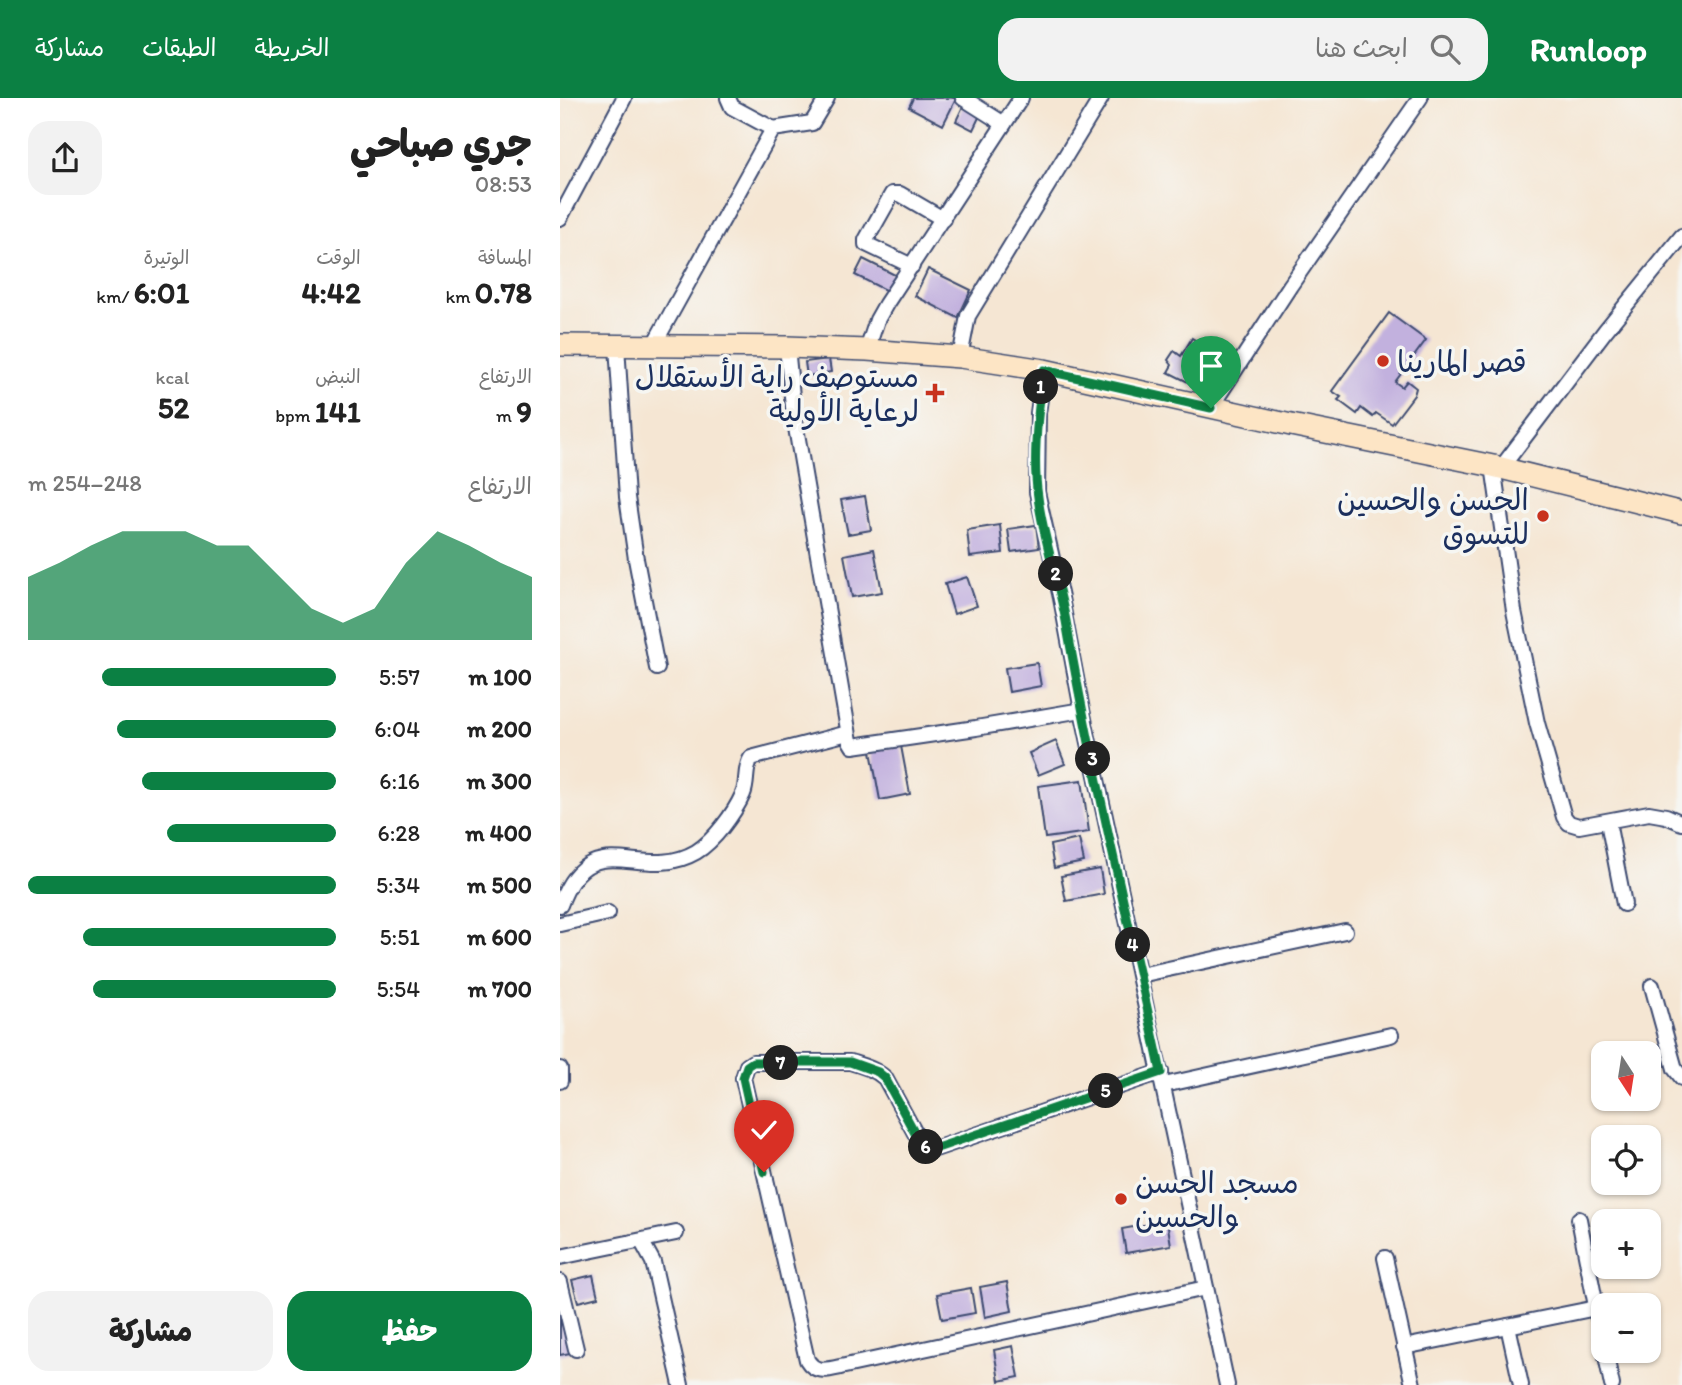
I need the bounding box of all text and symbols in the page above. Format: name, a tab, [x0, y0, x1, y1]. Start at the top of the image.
search box	[998, 18, 1488, 81]
icon: search	[1426, 30, 1464, 68]
text: Runloop	[1530, 30, 1647, 69]
text: ابحث هنا	[1315, 32, 1408, 64]
text: مشاركة	[35, 33, 104, 62]
text: الطبقات	[142, 33, 217, 62]
text: الخريطة	[255, 33, 329, 62]
button: share	[28, 121, 102, 195]
text: جري صباحي	[350, 121, 532, 167]
text: 08:53	[475, 170, 532, 198]
text: الوتيرة	[143, 246, 189, 269]
text: الوقت	[316, 246, 361, 269]
text: المسافة	[478, 246, 532, 269]
text: 6:01	[134, 274, 189, 311]
text: 4:42	[301, 274, 361, 311]
text: 0.78	[475, 274, 532, 311]
text: /km	[96, 285, 134, 308]
text: km	[445, 285, 475, 308]
pin	[1181, 336, 1241, 408]
place label: قصر المارينا	[1397, 343, 1527, 380]
icon: arrive	[1192, 347, 1230, 385]
marker: قصر المارينا	[1375, 353, 1391, 369]
place label: مستوصف راية الأستقلال لرعاية الأولية	[635, 357, 919, 430]
text: النبض	[315, 365, 361, 388]
text: الارتفاع	[479, 365, 532, 388]
text: kcal	[156, 366, 189, 389]
pin: 1	[1023, 370, 1058, 404]
text: 1	[1036, 375, 1045, 398]
marker: مستوصف راية الأستقلال لرعاية الأولية	[925, 383, 945, 403]
text: 52	[158, 389, 189, 426]
text: 141	[315, 393, 361, 430]
text: 9	[516, 393, 532, 430]
text: bpm	[275, 404, 315, 427]
text: m	[496, 404, 516, 427]
text: 248–254 m	[28, 469, 142, 497]
text: الارتفاع	[468, 472, 532, 500]
place label: الحسن والحسين للتسوق	[1337, 481, 1529, 554]
marker: الحسن والحسين للتسوق	[1535, 508, 1551, 524]
pin: 2	[1038, 556, 1074, 592]
text: 2	[1051, 562, 1061, 585]
text: 5:57	[379, 663, 420, 691]
text: 100 m	[468, 663, 532, 691]
text: 6:04	[374, 715, 420, 743]
text: 200 m	[467, 715, 532, 743]
pin: 3	[1076, 742, 1110, 776]
text: 3	[1087, 747, 1098, 770]
text: 6:16	[379, 767, 420, 795]
text: 300 m	[467, 767, 532, 795]
text: 6:28	[377, 819, 420, 847]
text: 400 m	[465, 819, 532, 847]
text: 5:34	[376, 871, 420, 899]
text: 500 m	[467, 871, 532, 899]
text: 5:51	[380, 923, 420, 951]
text: 600 m	[467, 923, 532, 951]
pin: 4	[1116, 928, 1150, 962]
text: 4	[1127, 933, 1138, 956]
text: 5:54	[376, 975, 420, 1003]
text: 700 m	[468, 975, 532, 1003]
north arrow	[1591, 1041, 1661, 1111]
map controls	[1591, 1041, 1661, 1363]
pin: 7	[764, 1046, 798, 1080]
text: 7	[776, 1051, 785, 1074]
pin: 5	[1088, 1074, 1124, 1108]
text: 5	[1101, 1079, 1110, 1102]
pin	[734, 1100, 794, 1172]
icon: check	[745, 1111, 783, 1149]
button: locate	[1591, 1125, 1661, 1195]
pin: 6	[908, 1130, 944, 1164]
text: 6	[920, 1135, 931, 1158]
place label: مسجد الحسن والحسين	[1135, 1164, 1299, 1235]
marker: مسجد الحسن والحسين	[1113, 1191, 1129, 1207]
button: +	[1591, 1209, 1661, 1279]
button: مشاركة	[28, 1291, 273, 1371]
button: حفظ	[287, 1291, 532, 1371]
button: −	[1591, 1293, 1661, 1363]

